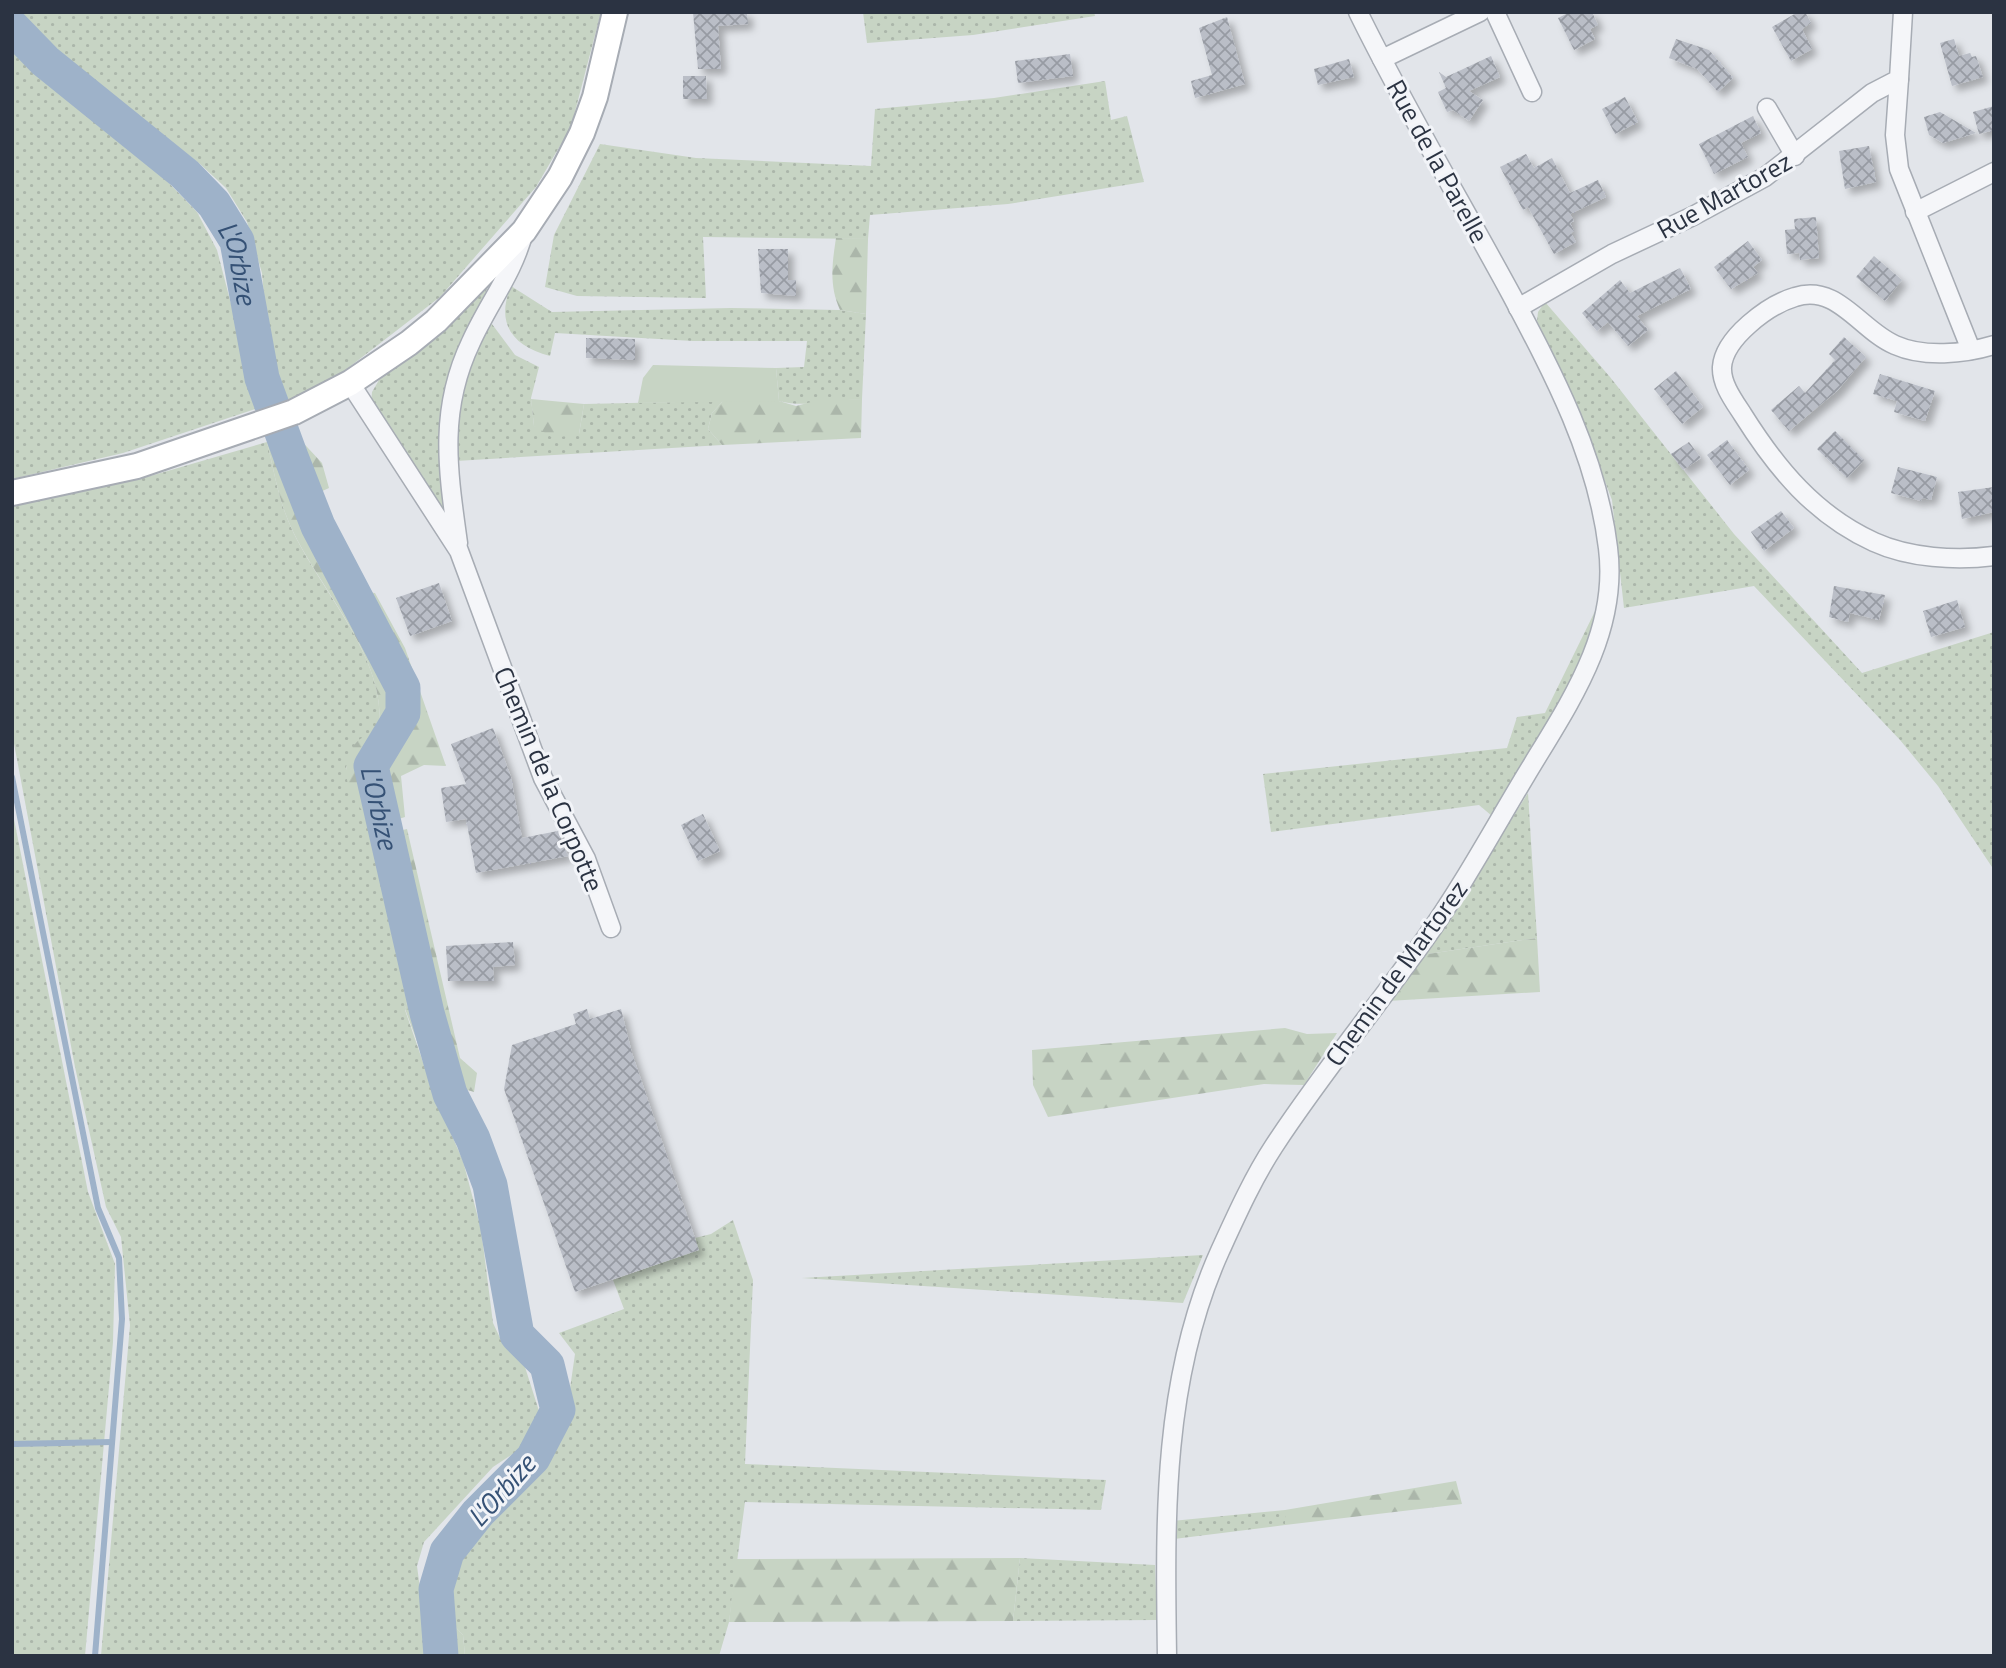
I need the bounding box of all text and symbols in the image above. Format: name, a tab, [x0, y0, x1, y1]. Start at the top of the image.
street label: Rue de la Parelle	[1377, 72, 1499, 250]
street label: Rue Martorez	[1649, 142, 1799, 248]
water label: L'Orbize	[208, 212, 270, 310]
street label: Chemin de la Corpotte	[484, 660, 614, 898]
water label: L'Orbize	[350, 761, 411, 855]
street label: Chemin de Martorez	[1315, 872, 1477, 1074]
water label: L'Orbize	[457, 1442, 547, 1536]

